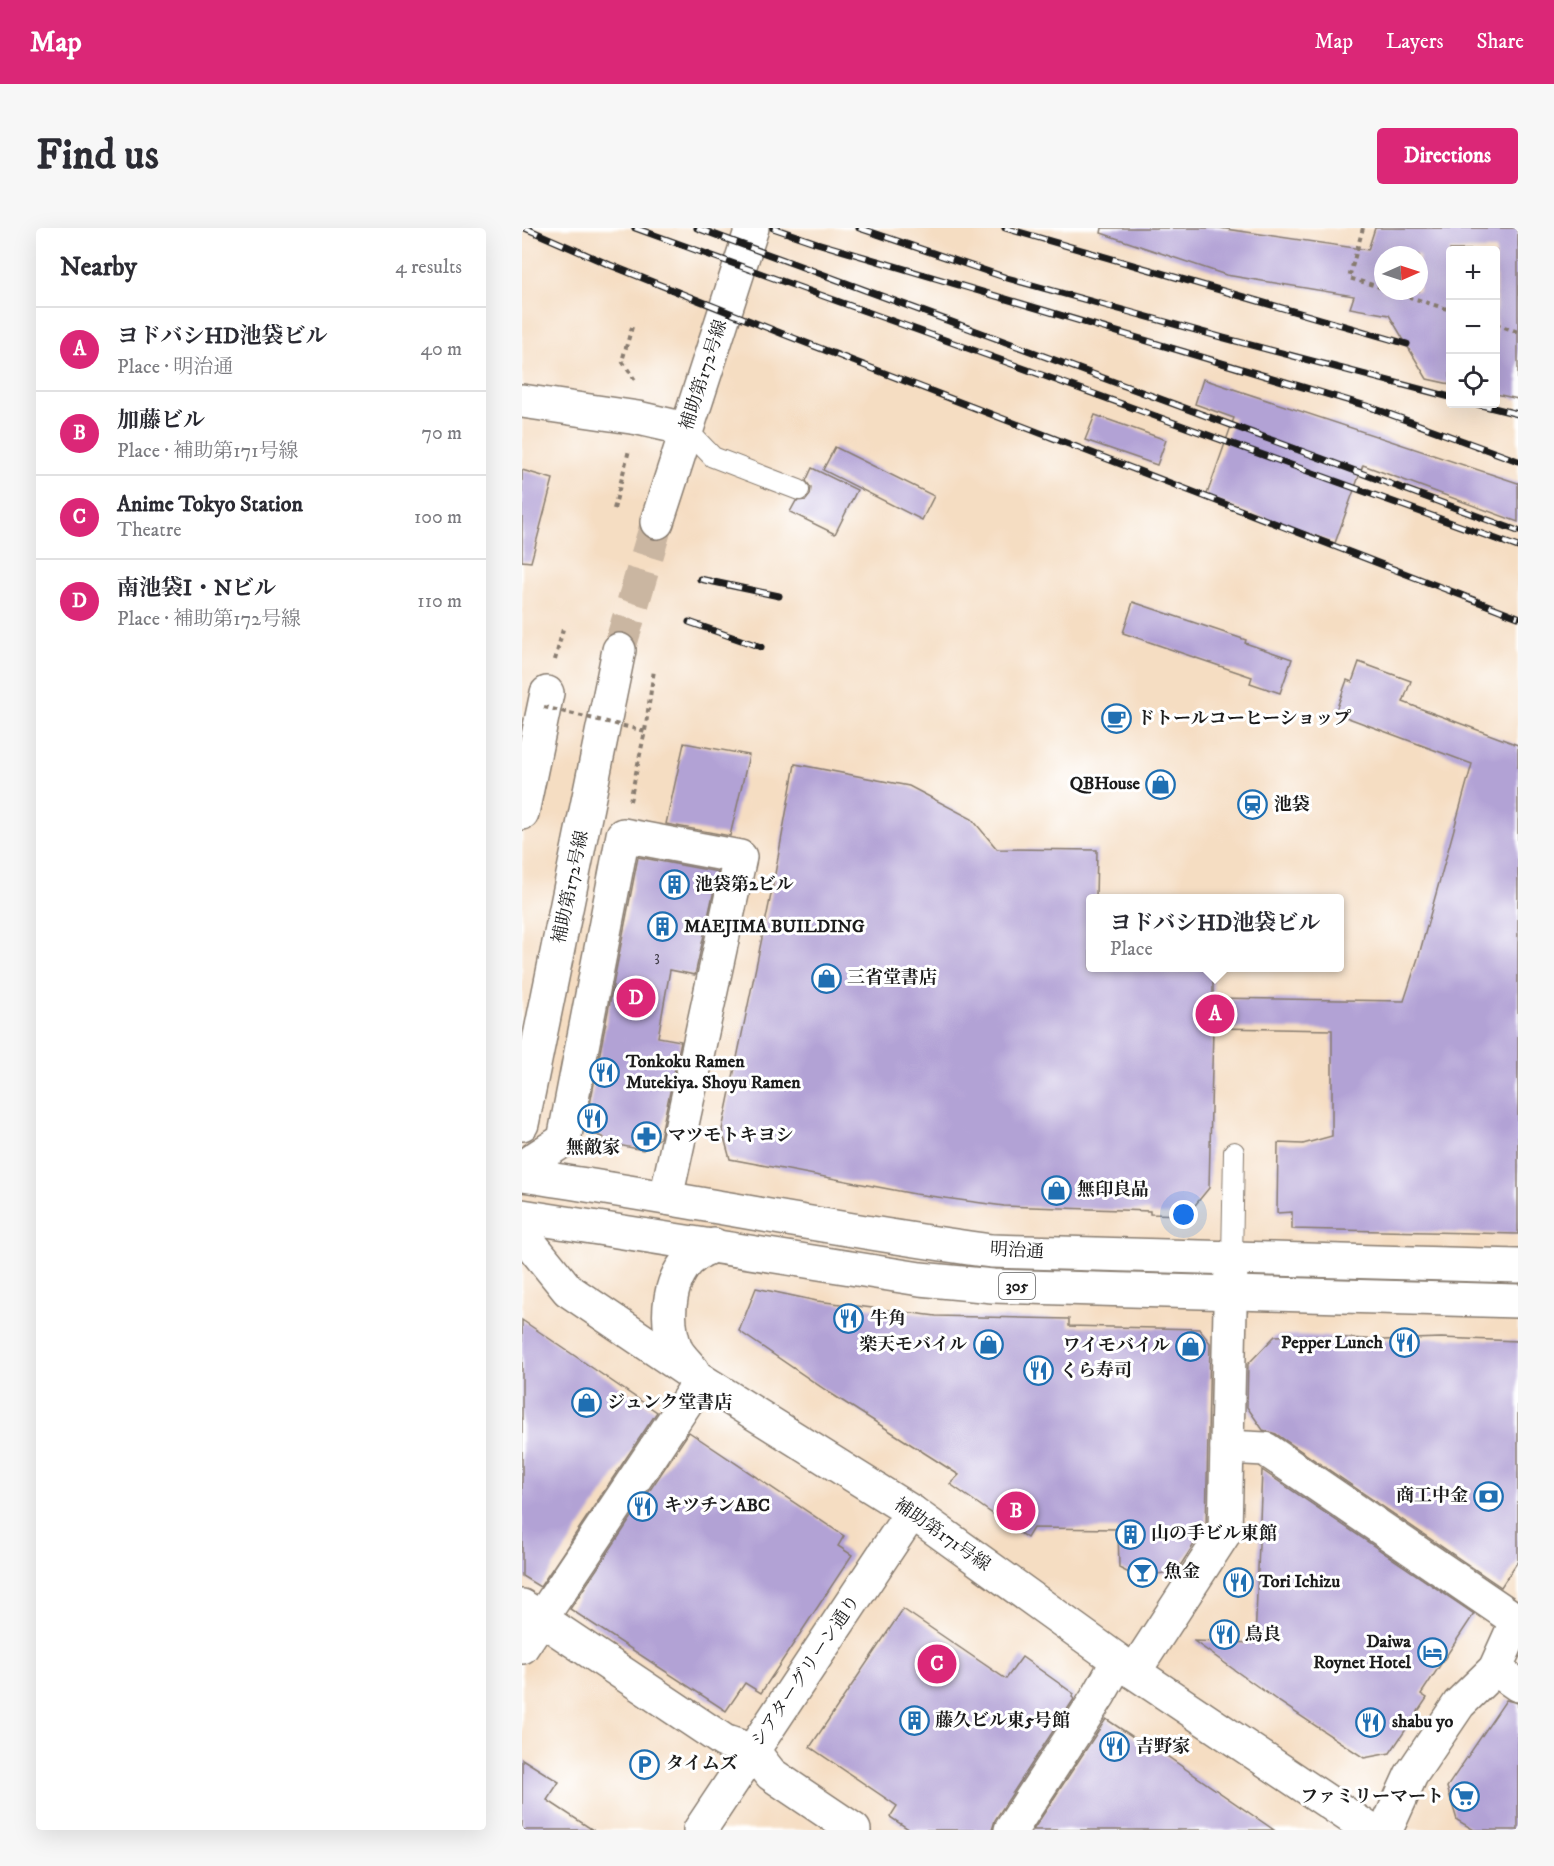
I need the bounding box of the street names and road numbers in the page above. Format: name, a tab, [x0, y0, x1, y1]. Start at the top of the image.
street label: 補助第172号線	[676, 317, 732, 433]
street label: 補助第172号線	[548, 829, 594, 945]
street label: 明治通	[989, 1239, 1045, 1263]
road number: 305	[999, 1273, 1035, 1299]
street label: 補助第171号線	[890, 1494, 994, 1576]
street label: シアターグリーン通り	[747, 1591, 865, 1751]

